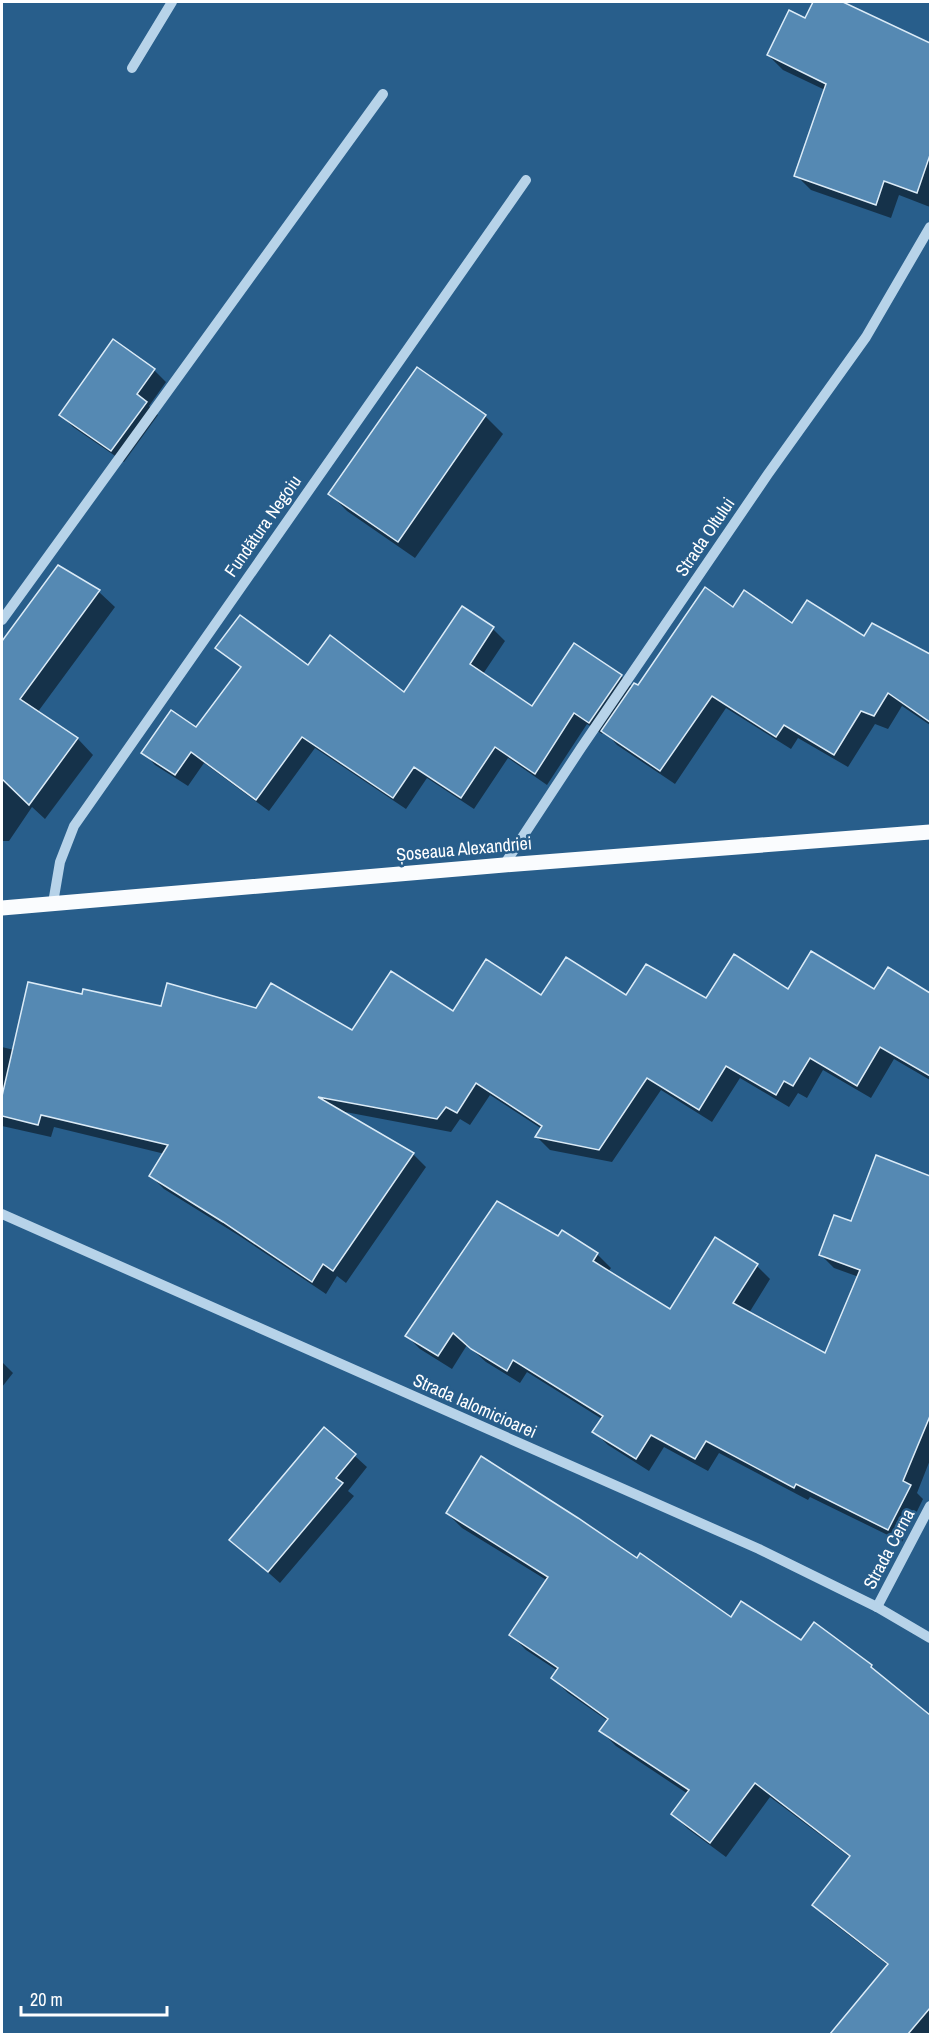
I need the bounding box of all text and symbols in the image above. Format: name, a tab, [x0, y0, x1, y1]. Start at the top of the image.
street label: Fundătura Negoiu	[218, 470, 307, 582]
street label: Strada Oltului	[669, 492, 740, 581]
street label: Șoseaua Alexandriei	[395, 830, 533, 867]
street label: Strada Ialomicioarei	[409, 1367, 541, 1444]
street label: Strada Cerna	[857, 1504, 920, 1593]
scale bar	[21, 1979, 166, 2017]
text: 20 m	[30, 1987, 63, 2012]

